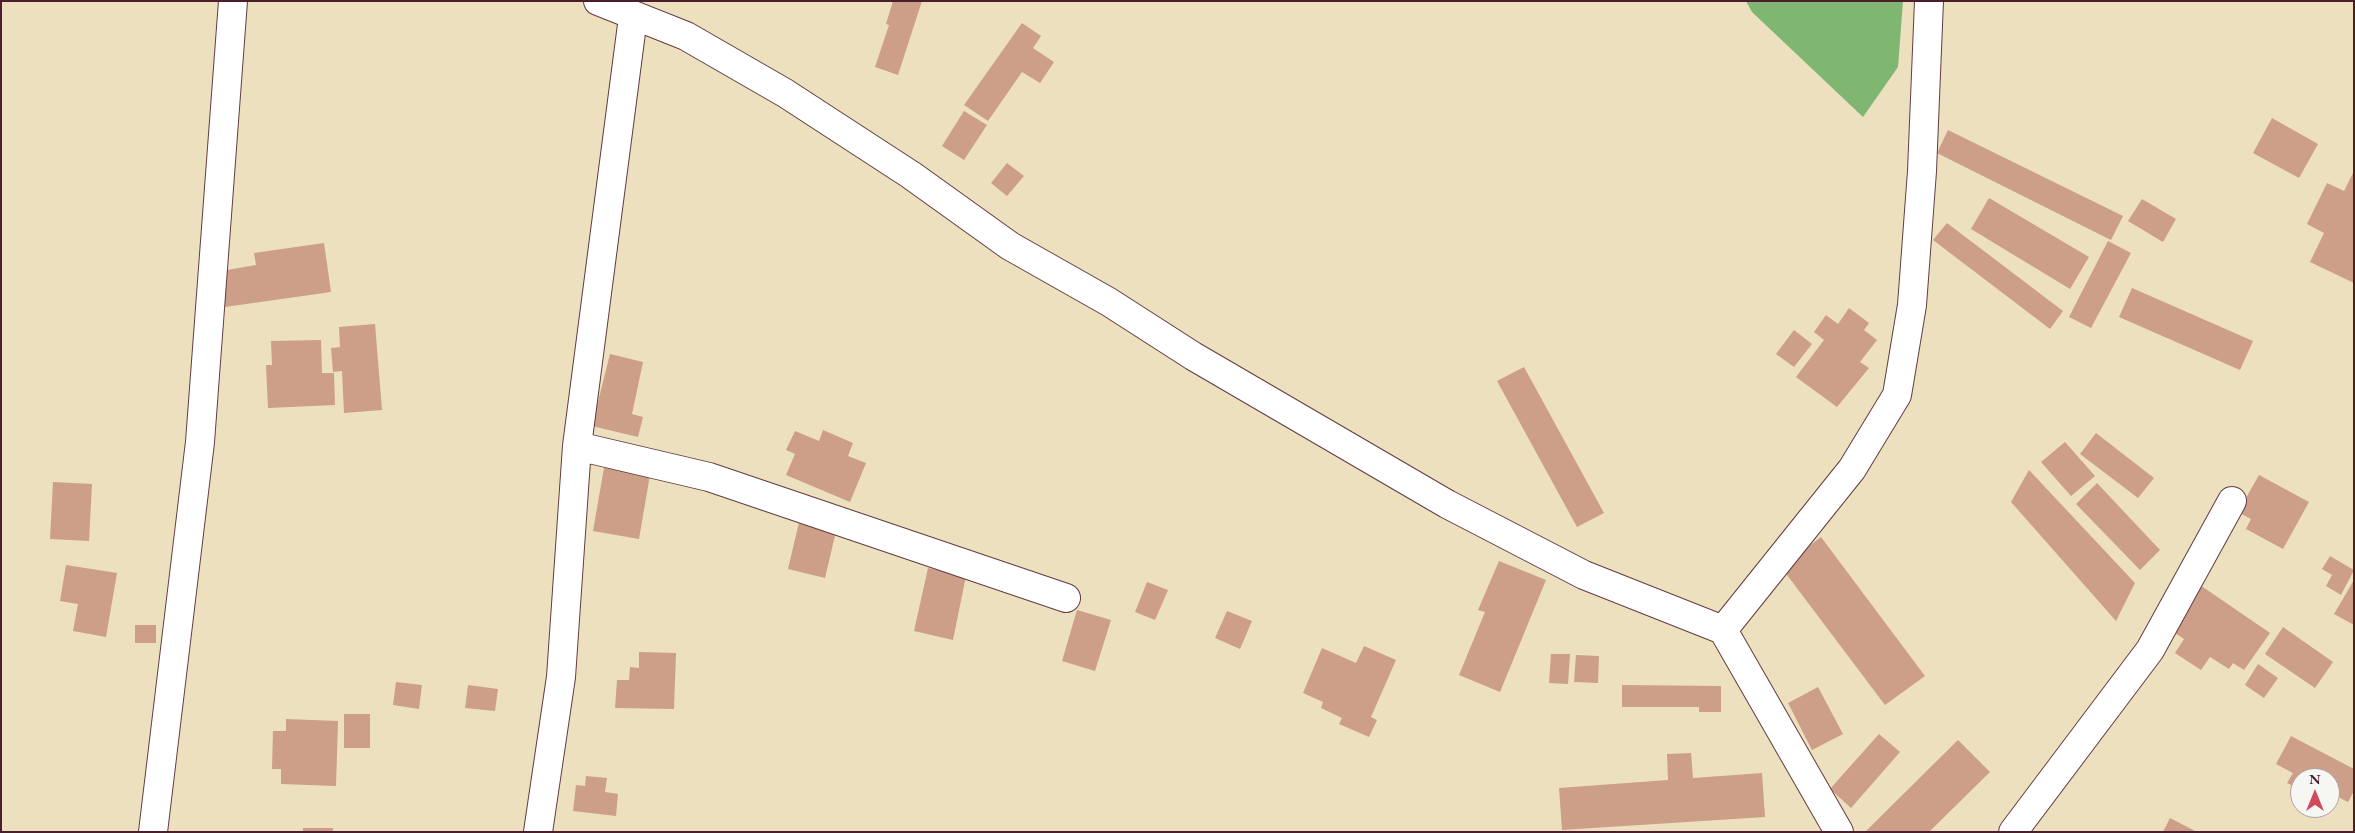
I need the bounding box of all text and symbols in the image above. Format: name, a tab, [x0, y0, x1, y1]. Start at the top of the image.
north arrow	[2290, 768, 2340, 818]
text: N	[2309, 770, 2321, 788]

